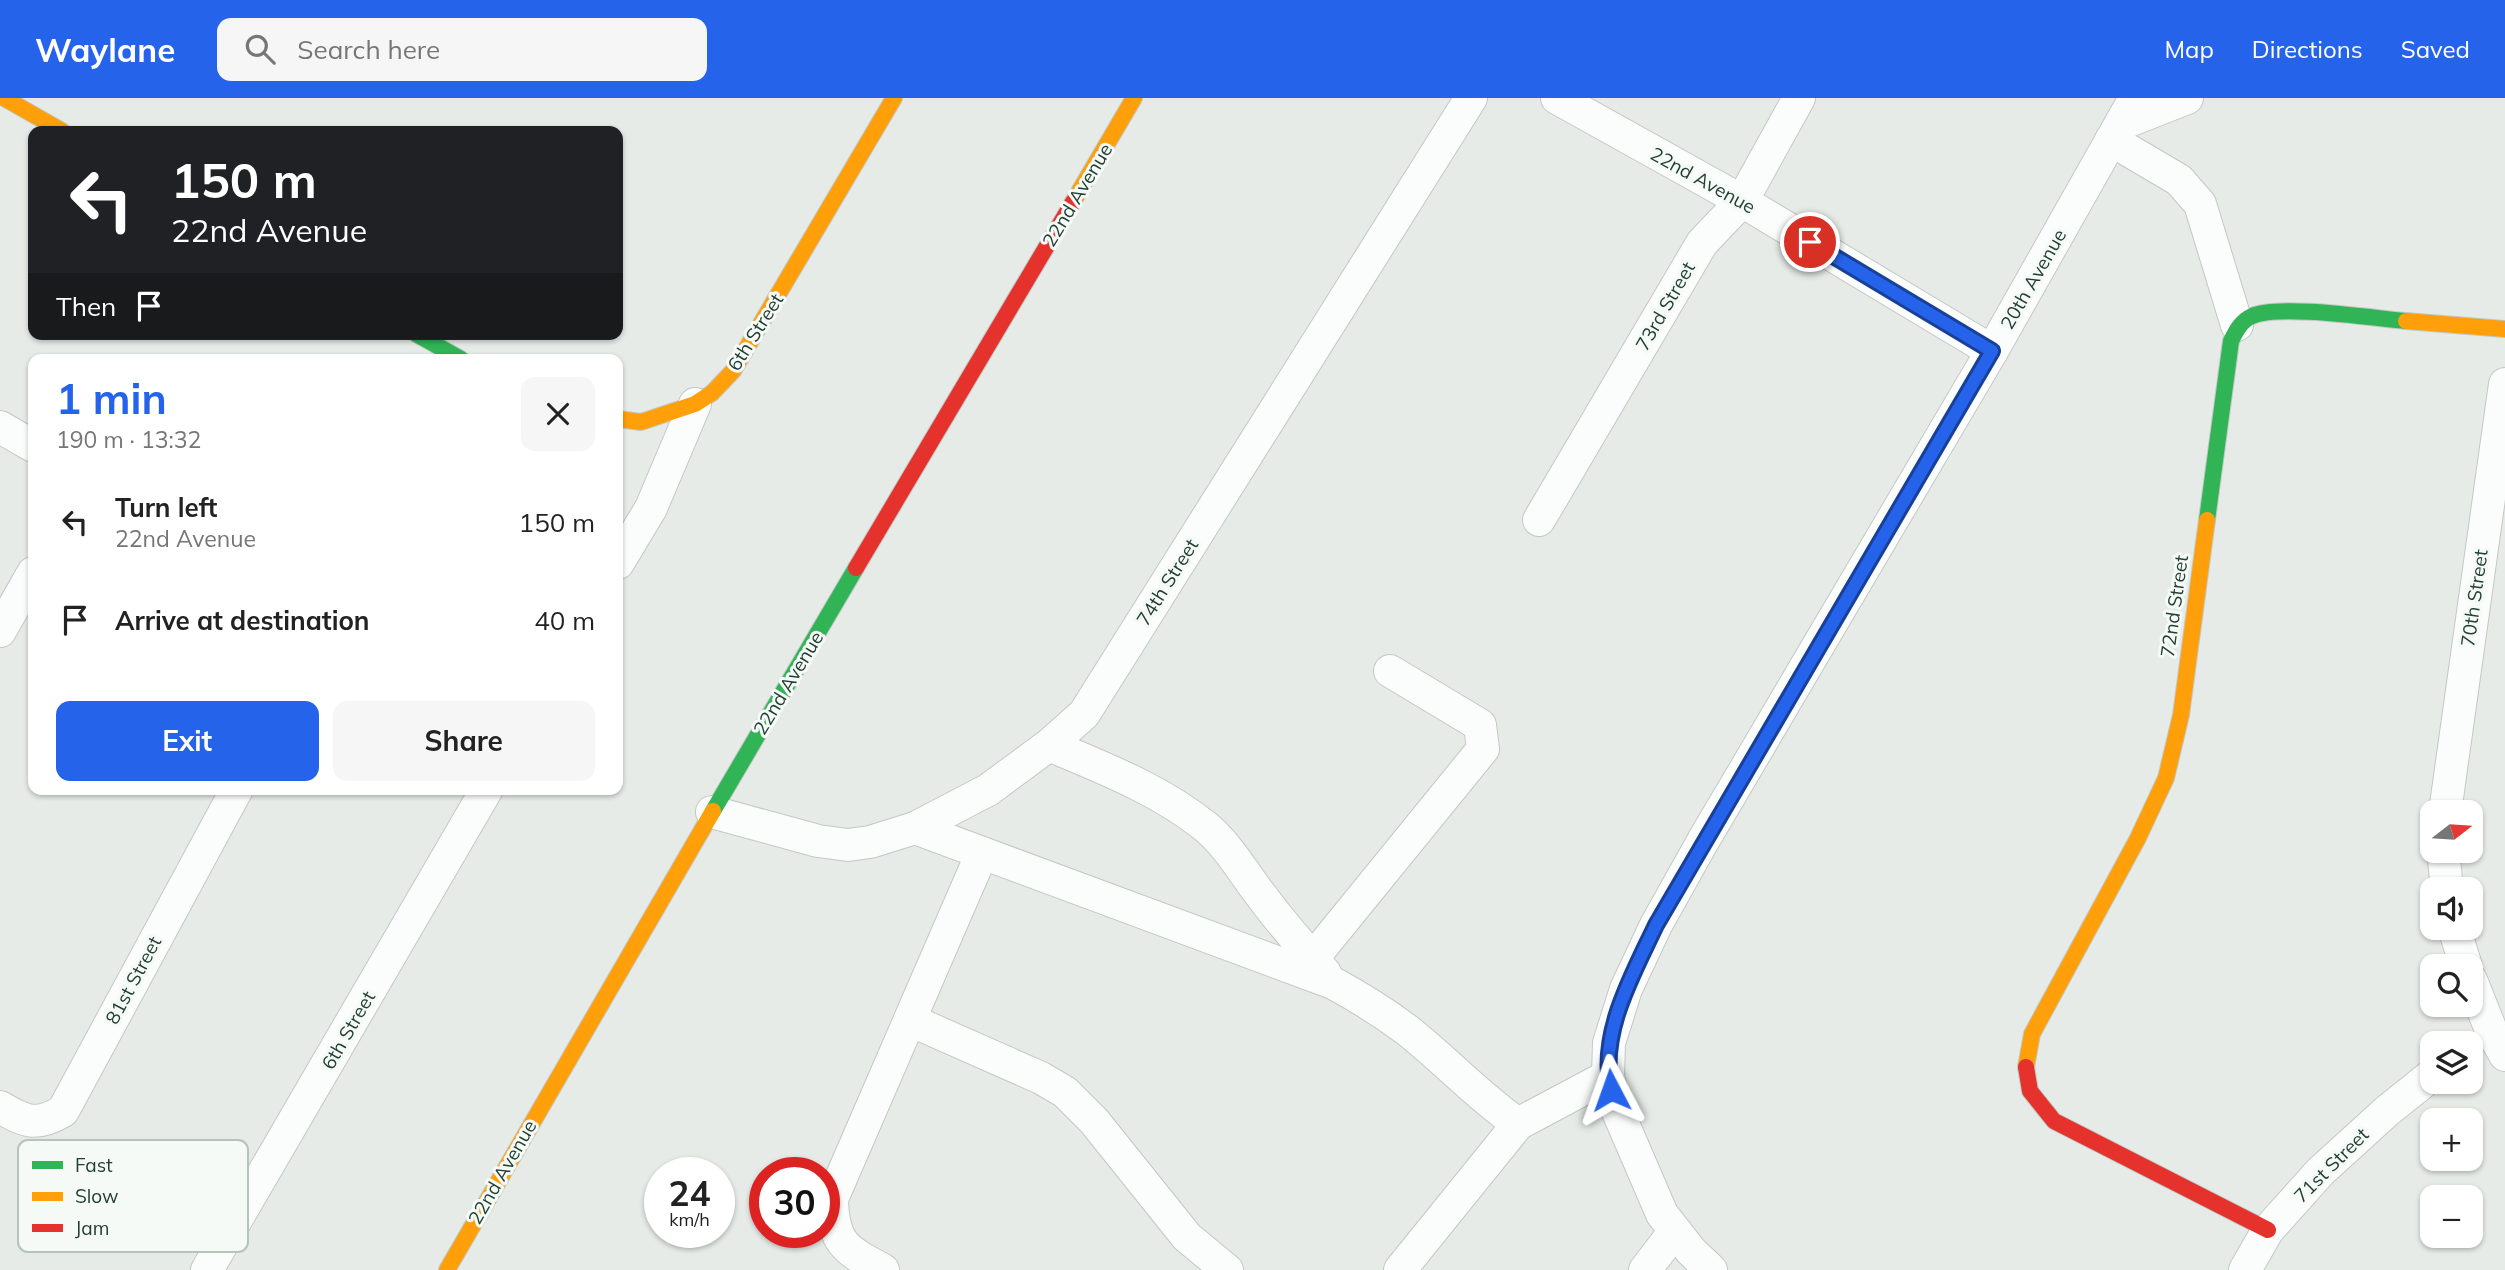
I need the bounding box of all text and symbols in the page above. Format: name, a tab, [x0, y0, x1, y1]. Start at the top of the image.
search box	[217, 18, 707, 81]
text: Waylane	[35, 29, 175, 70]
icon: search	[241, 30, 279, 68]
text: Search here	[297, 33, 440, 66]
text: Map	[2164, 34, 2214, 64]
text: Directions	[2252, 34, 2363, 64]
text: Saved	[2401, 34, 2470, 64]
street label: 22nd Avenue	[1037, 139, 1117, 251]
street label: 22nd Avenue	[1646, 141, 1760, 219]
text: 150 m	[171, 149, 317, 210]
icon: left	[56, 154, 147, 245]
text: 22nd Avenue	[171, 210, 367, 250]
pin	[1780, 212, 1840, 272]
icon: arrive	[1791, 223, 1829, 261]
street label: 20th Avenue	[1995, 225, 2071, 333]
street label: 73rd Street	[1630, 257, 1700, 355]
icon: arrive	[130, 287, 168, 325]
street label: 6th Street	[722, 289, 788, 375]
text: Then	[56, 290, 116, 323]
text: 1 min	[56, 372, 167, 425]
button: close	[521, 377, 595, 451]
text: 190 m · 13:32	[56, 425, 201, 454]
text: Turn left	[115, 491, 217, 524]
icon: left	[56, 503, 94, 541]
text: 150 m	[519, 506, 595, 539]
text: 22nd Avenue	[115, 524, 256, 553]
street label: 74th Street	[1131, 534, 1203, 630]
street label: 70th Street	[2455, 547, 2493, 648]
street label: 72nd Street	[2155, 553, 2193, 659]
icon: arrive	[56, 601, 94, 639]
text: Arrive at destination	[115, 604, 370, 637]
text: 40 m	[534, 604, 595, 637]
street label: 22nd Avenue	[748, 627, 828, 739]
button: Exit	[56, 701, 319, 781]
button: Share	[333, 701, 595, 781]
north arrow	[2420, 800, 2483, 863]
map controls	[2420, 800, 2483, 1248]
button: sound	[2420, 877, 2483, 940]
street label: 81st Street	[100, 932, 166, 1028]
button: search	[2420, 954, 2483, 1017]
street label: 6th Street	[316, 986, 380, 1074]
button: layers	[2420, 1031, 2483, 1094]
position arrow	[1574, 1053, 1648, 1127]
button: +	[2420, 1108, 2483, 1171]
street label: 22nd Avenue	[462, 1116, 542, 1228]
street label: 71st Street	[2288, 1122, 2374, 1208]
legend	[18, 1140, 248, 1252]
text: Fast	[75, 1153, 113, 1177]
speed limit sign: 30	[749, 1157, 840, 1248]
text: 24	[668, 1171, 711, 1215]
text: Slow	[75, 1184, 119, 1208]
button: −	[2420, 1185, 2483, 1248]
text: km/h	[669, 1208, 710, 1231]
text: Jam	[75, 1216, 109, 1240]

